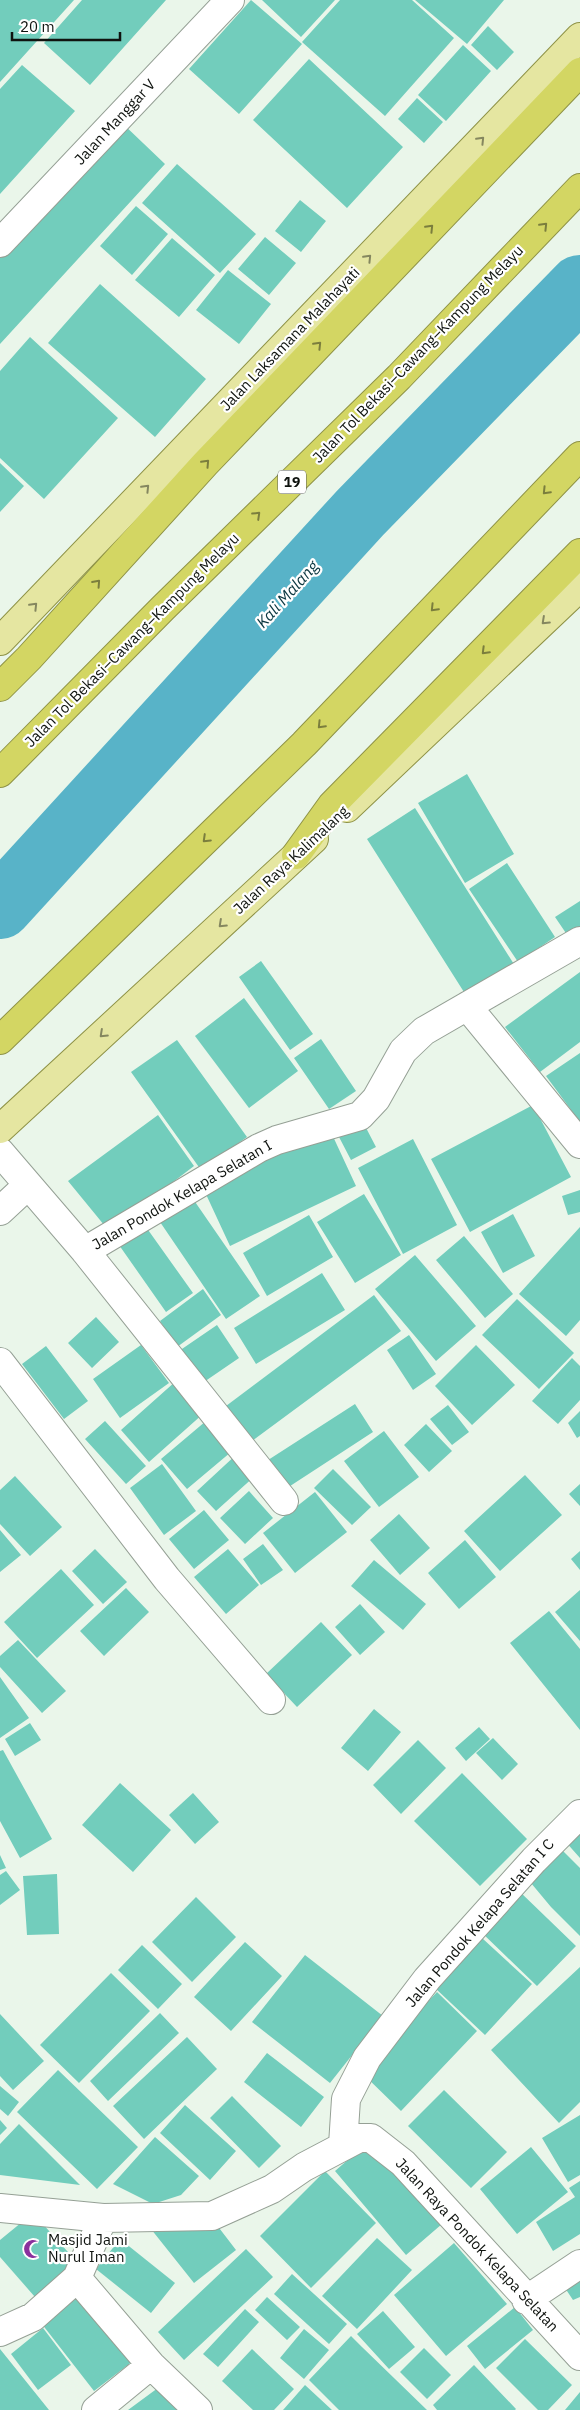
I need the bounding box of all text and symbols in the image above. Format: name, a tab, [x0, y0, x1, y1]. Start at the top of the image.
scale bar	[12, 10, 120, 42]
text: 20 m	[20, 17, 55, 36]
street label: Jalan Manggar V	[70, 75, 159, 169]
one-way arrow	[475, 137, 484, 146]
one-way arrow	[538, 222, 547, 231]
one-way arrow	[424, 225, 433, 234]
street label: Jalan Tol Bekasi–Cawang–Kampung Melayu	[308, 241, 527, 466]
one-way arrow	[362, 254, 371, 263]
street label: Jalan Laksamana Malahayati	[216, 263, 363, 415]
one-way arrow	[312, 342, 321, 351]
one-way arrow	[200, 459, 209, 468]
road number: 19	[278, 471, 306, 494]
one-way arrow	[140, 485, 149, 494]
one-way arrow	[543, 485, 552, 494]
one-way arrow	[252, 512, 261, 521]
street label: Jalan Tol Bekasi–Cawang–Kampung Melayu	[20, 528, 243, 751]
water label: Kali Malang	[252, 556, 323, 632]
one-way arrow	[91, 580, 100, 589]
one-way arrow	[28, 602, 37, 611]
one-way arrow	[431, 602, 440, 611]
one-way arrow	[541, 615, 550, 624]
one-way arrow	[482, 645, 491, 654]
one-way arrow	[318, 720, 327, 729]
street label: Jalan Raya Kalimalang	[229, 801, 352, 918]
one-way arrow	[202, 834, 211, 843]
one-way arrow	[219, 918, 228, 927]
one-way arrow	[99, 1028, 108, 1037]
street label: Jalan Pondok Kelapa Selatan I	[89, 1135, 275, 1254]
street label: Jalan Pondok Kelapa Selatan I C	[401, 1835, 558, 2011]
street label: Jalan Raya Pondok Kelapa Selatan	[392, 2154, 563, 2336]
place label: Masjid Jami Nurul Iman	[48, 2230, 128, 2266]
mosque icon: Masjid Jami Nurul Iman	[22, 2238, 44, 2260]

